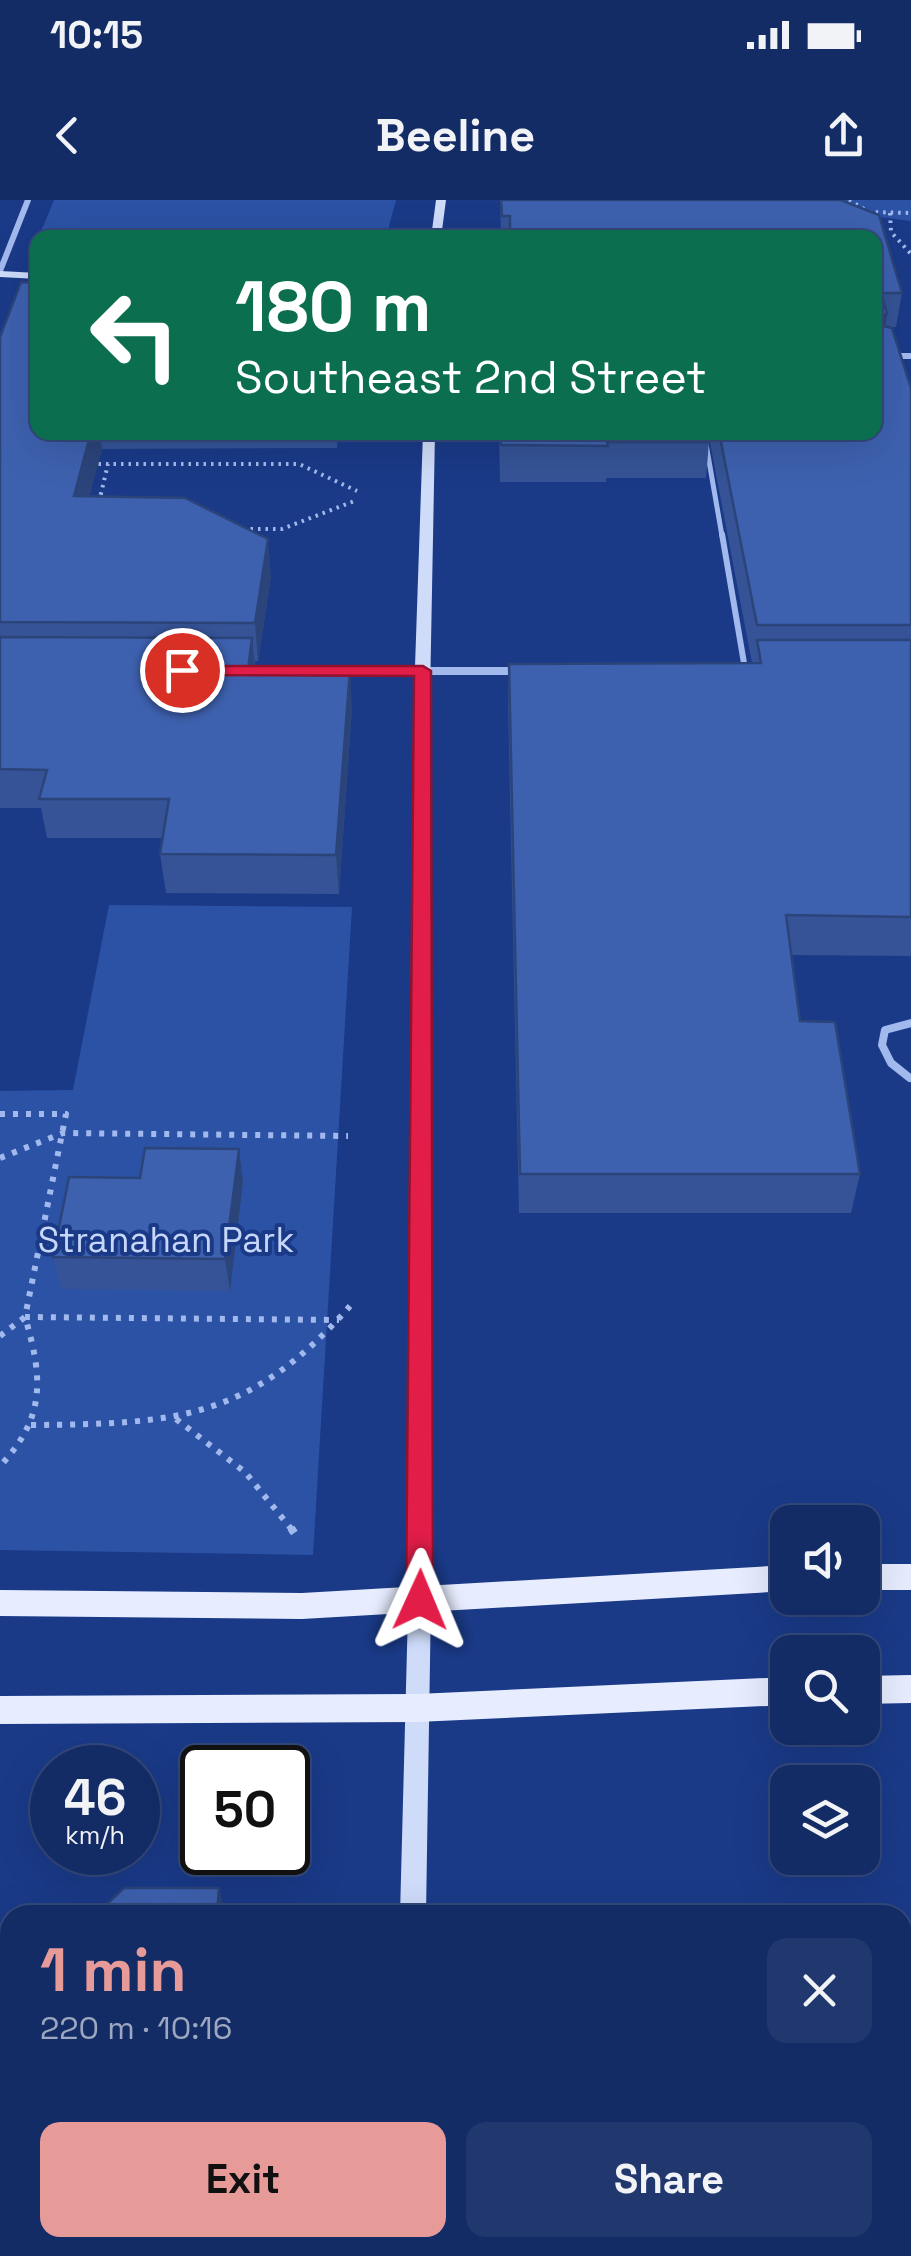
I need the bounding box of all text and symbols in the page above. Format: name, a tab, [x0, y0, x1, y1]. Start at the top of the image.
text: 10:15	[50, 11, 143, 59]
text: Beeline	[376, 107, 535, 164]
icon: back	[40, 108, 95, 163]
icon: share	[816, 108, 871, 163]
text: 180 m	[235, 262, 432, 351]
icon: left	[70, 270, 200, 400]
text: Southeast 2nd Street	[235, 349, 707, 406]
pin	[140, 628, 225, 713]
icon: arrive	[155, 643, 210, 698]
park label: Stranahan Park	[38, 1218, 295, 1262]
map controls	[770, 1505, 880, 1875]
button: sound	[770, 1505, 880, 1615]
position arrow	[368, 1548, 472, 1652]
button: search	[770, 1635, 880, 1745]
speed limit sign: 50	[180, 1745, 310, 1875]
button: layers	[770, 1765, 880, 1875]
text: 46	[64, 1766, 126, 1830]
text: km/h	[65, 1819, 125, 1851]
text: 1 min	[40, 1932, 187, 2009]
button: close	[767, 1938, 872, 2043]
text: 220 m · 10:16	[40, 2008, 232, 2048]
button: Exit	[40, 2122, 446, 2237]
button: Share	[466, 2122, 872, 2237]

